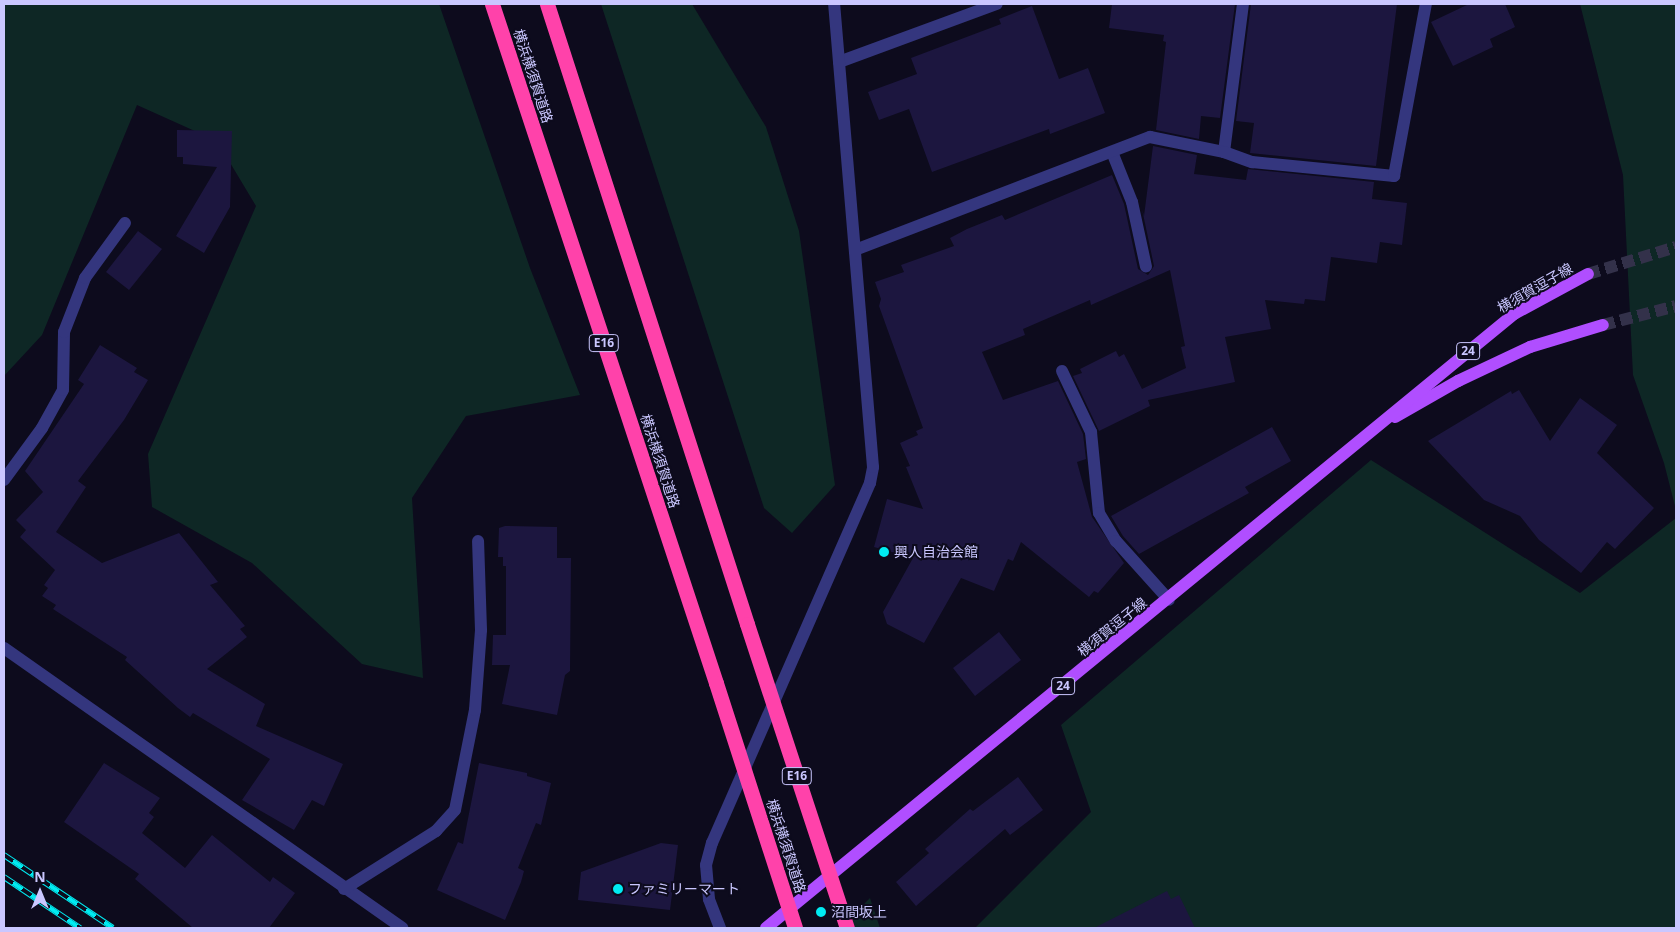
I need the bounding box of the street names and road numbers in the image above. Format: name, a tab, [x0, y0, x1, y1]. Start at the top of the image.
street label: 横浜横須賀道路	[510, 27, 556, 125]
street label: 横須賀逗子線	[1494, 260, 1576, 316]
road number: E16	[588, 333, 620, 352]
road number: 24	[1456, 342, 1480, 361]
street label: 横浜横須賀道路	[637, 412, 683, 510]
street label: 横須賀逗子線	[1074, 594, 1150, 660]
road number: 24	[1050, 676, 1076, 696]
road number: E16	[781, 766, 813, 786]
street label: 横浜横須賀道路	[763, 797, 809, 895]

